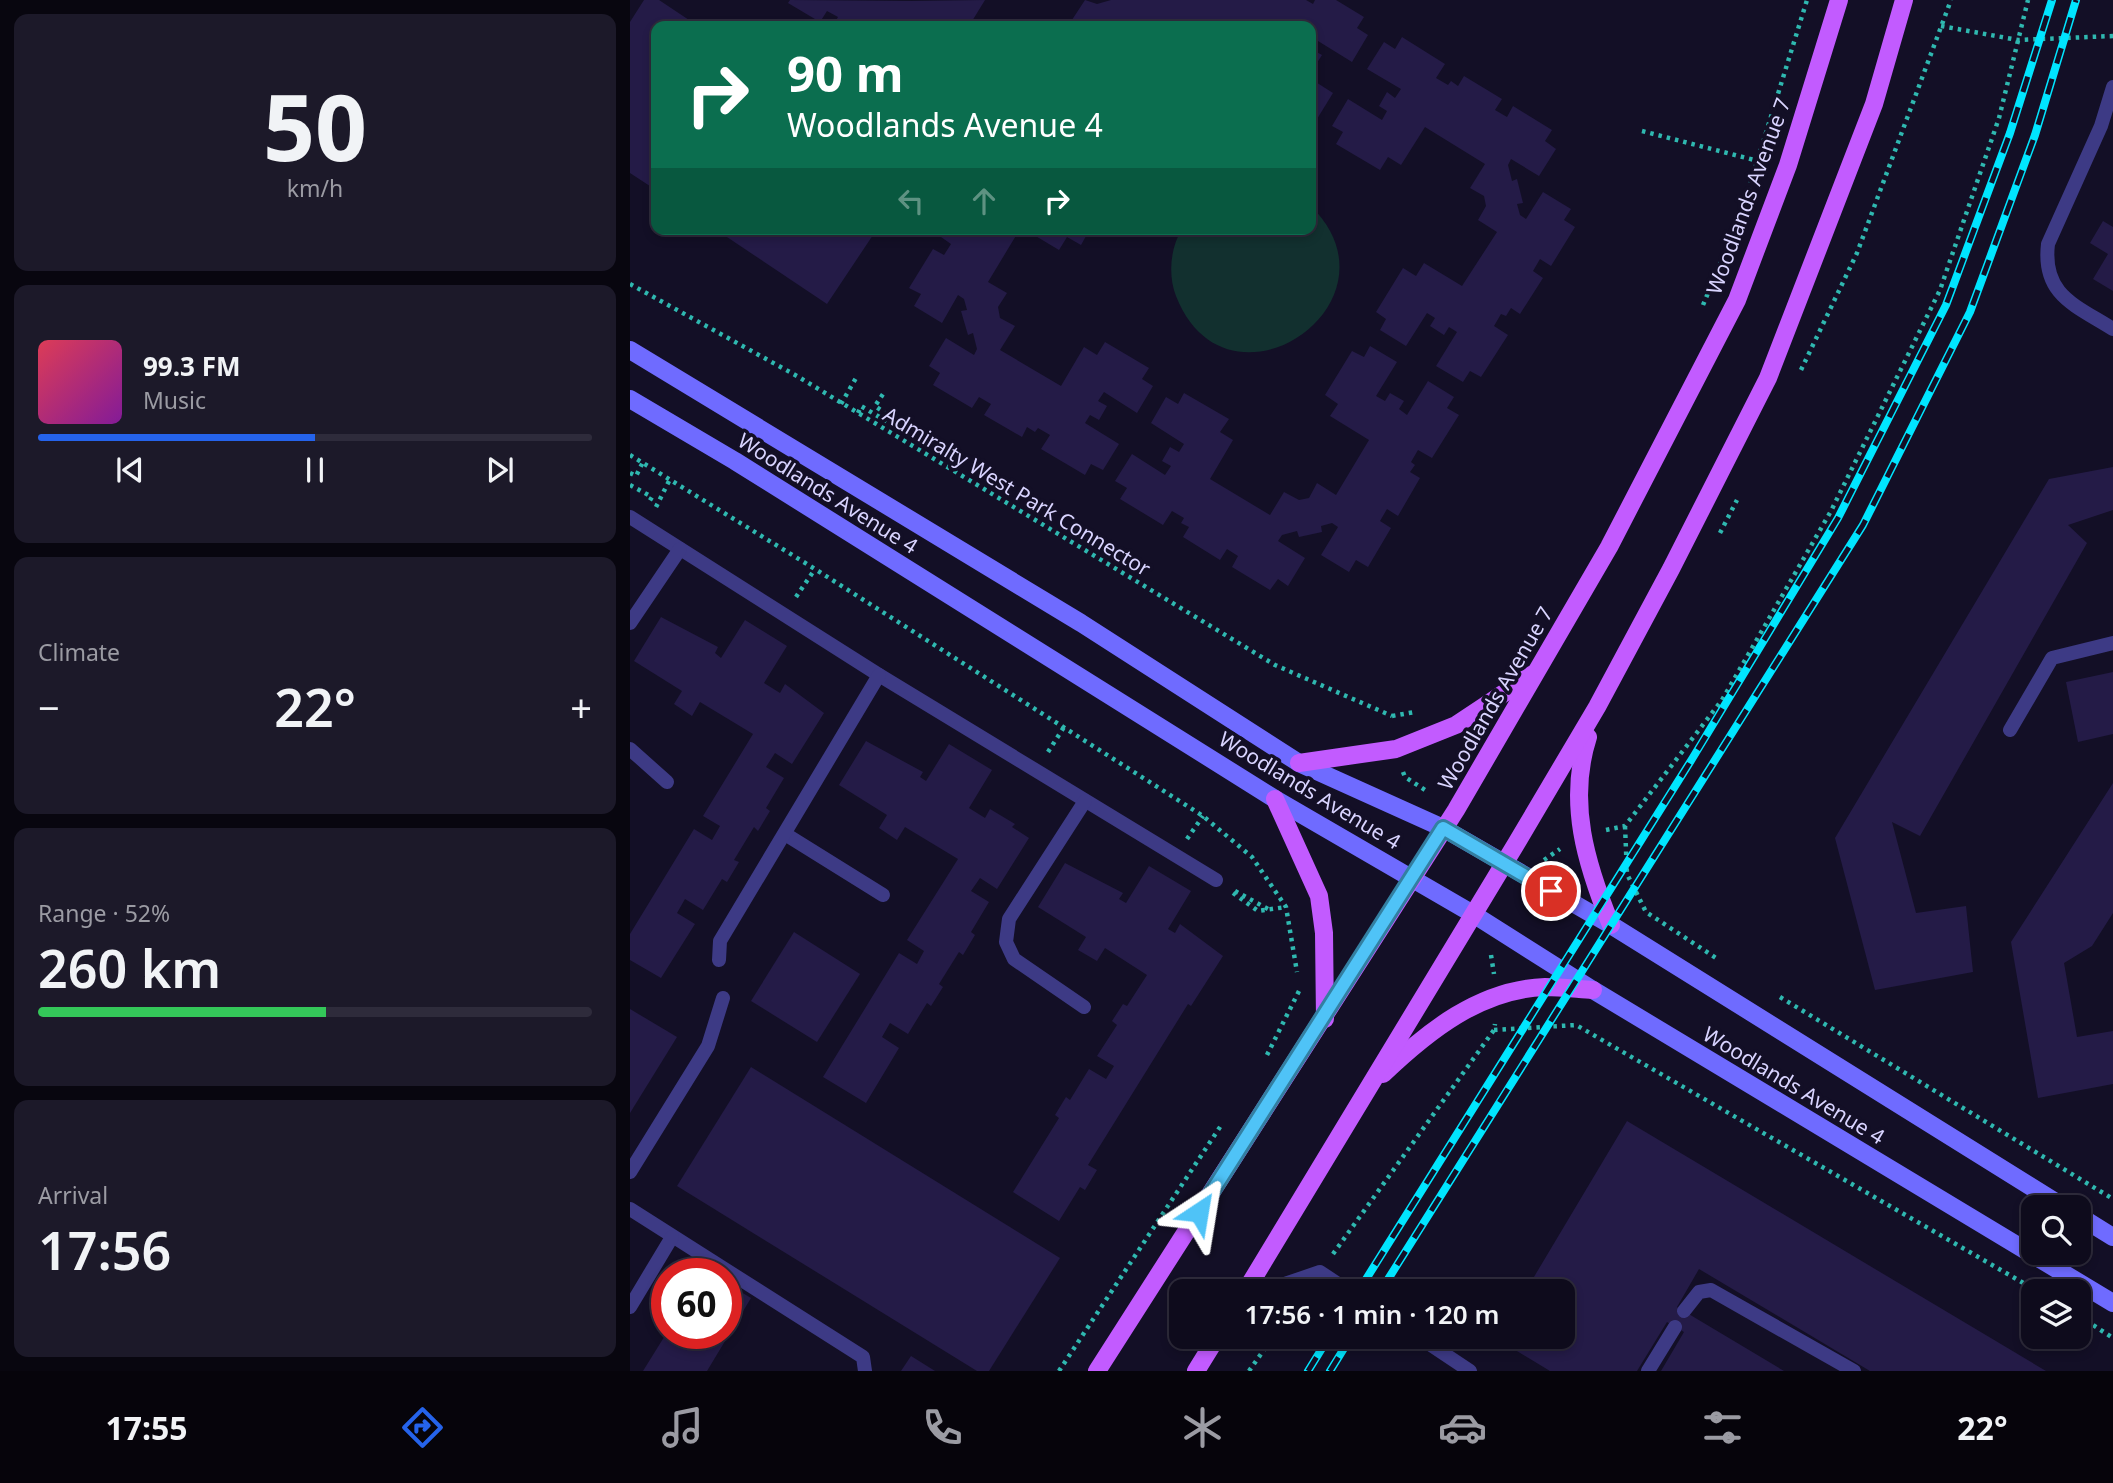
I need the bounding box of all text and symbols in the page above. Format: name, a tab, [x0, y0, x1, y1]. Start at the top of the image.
text: 90 m	[787, 40, 904, 106]
icon: right	[672, 49, 763, 140]
text: 50	[263, 64, 367, 188]
street label: Woodlands Avenue 7	[1699, 94, 1797, 298]
text: Woodlands Avenue 4	[787, 103, 1103, 146]
text: km/h	[287, 172, 343, 204]
icon: left	[892, 182, 930, 220]
icon: ahead	[965, 182, 1003, 220]
icon: right	[1038, 182, 1076, 220]
text: 99.3 FM	[143, 348, 240, 384]
text: Music	[143, 384, 206, 416]
street label: Admiralty West Park Connector	[878, 400, 1156, 582]
street label: Woodlands Avenue 4	[733, 426, 923, 560]
icon: previous	[111, 451, 149, 489]
icon: pause	[296, 451, 334, 489]
icon: next	[481, 451, 519, 489]
street label: Woodlands Avenue 7	[1431, 601, 1559, 795]
text: Climate	[38, 636, 120, 668]
text: 22°	[274, 671, 356, 742]
text: −	[38, 681, 60, 733]
text: +	[570, 681, 592, 733]
street label: Woodlands Avenue 4	[1214, 725, 1406, 855]
pin	[1521, 861, 1581, 921]
icon: arrive	[1532, 872, 1570, 910]
text: Range · 52%	[38, 897, 170, 929]
text: 260 km	[38, 932, 221, 1003]
street label: Woodlands Avenue 4	[1698, 1020, 1890, 1150]
position arrow	[1162, 1175, 1236, 1249]
text: Arrival	[38, 1179, 108, 1211]
map controls	[2021, 1195, 2091, 1349]
button: search	[2021, 1195, 2091, 1265]
text: 17:56	[38, 1214, 171, 1285]
speed limit sign: 60	[651, 1258, 742, 1349]
button: layers	[2021, 1279, 2091, 1349]
text: 17:56 · 1 min · 120 m	[1245, 1296, 1499, 1332]
icon: directions	[398, 1403, 447, 1452]
icon: music	[658, 1403, 707, 1452]
icon: phone	[918, 1403, 967, 1452]
icon: climate	[1178, 1403, 1227, 1452]
icon: car	[1438, 1403, 1487, 1452]
icon: filters	[1698, 1403, 1747, 1452]
text: 17:55	[105, 1406, 188, 1449]
text: 22°	[1957, 1406, 2008, 1449]

